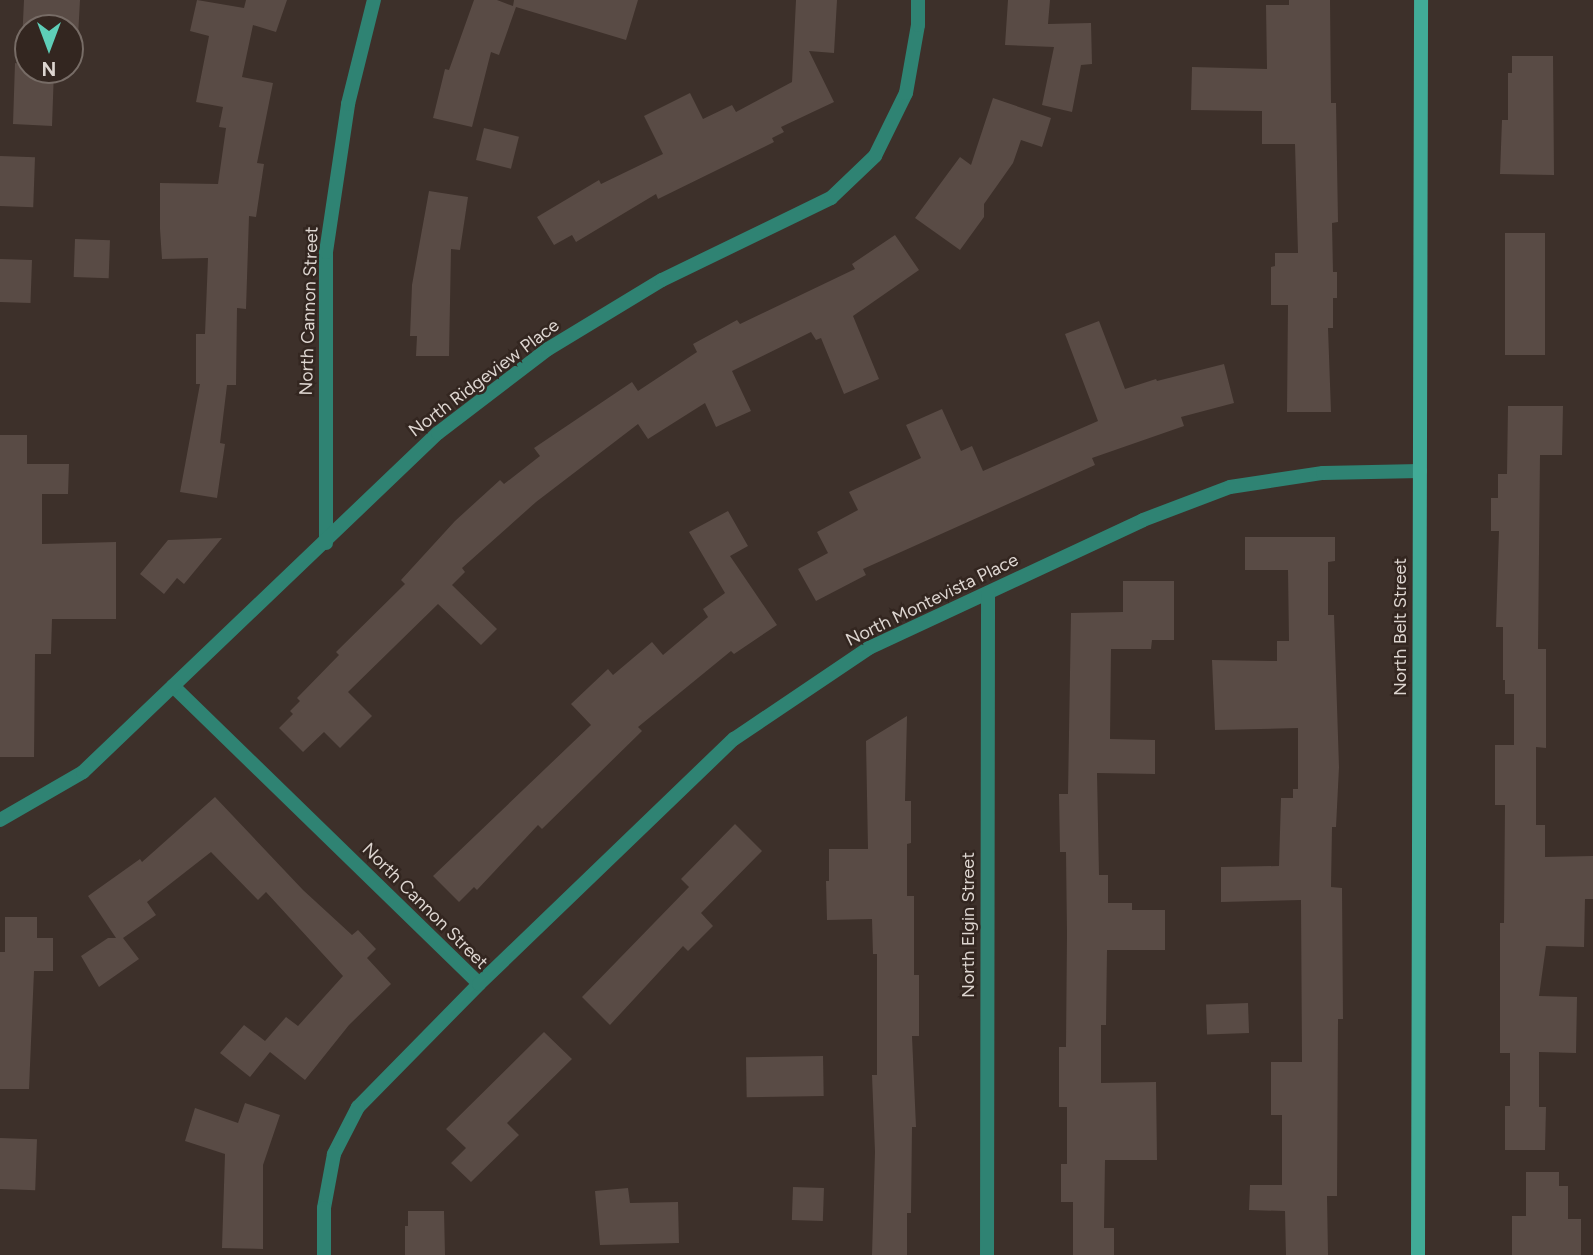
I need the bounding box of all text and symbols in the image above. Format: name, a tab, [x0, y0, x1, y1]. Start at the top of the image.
north arrow	[14, 14, 84, 84]
text: N	[42, 57, 56, 80]
street label: North Cannon Street	[295, 226, 323, 396]
street label: North Ridgeview Place	[405, 314, 563, 442]
street label: North Montevista Place	[842, 549, 1022, 651]
street label: North Belt Street	[1389, 558, 1411, 696]
street label: North Cannon Street	[357, 838, 493, 974]
street label: North Elgin Street	[957, 852, 979, 998]

